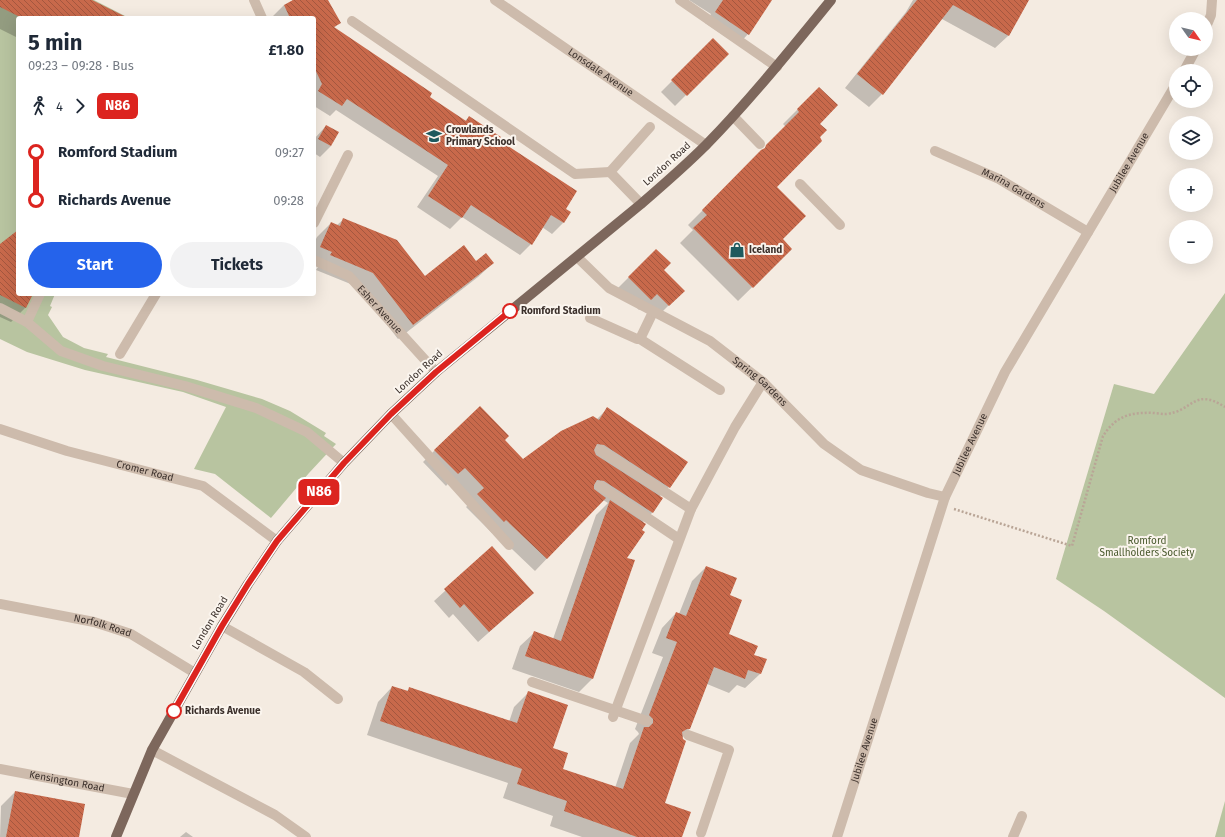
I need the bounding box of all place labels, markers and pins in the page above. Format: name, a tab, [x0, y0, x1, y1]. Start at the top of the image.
place label: Crowlands Primary School	[446, 124, 515, 148]
school or university icon: Crowlands Primary School	[425, 127, 443, 145]
shop icon: Iceland	[728, 241, 746, 259]
place label: Iceland	[749, 244, 782, 256]
marker: Romford Stadium	[502, 303, 518, 319]
place label: Romford Stadium	[521, 305, 601, 317]
marker: Richards Avenue	[166, 703, 182, 719]
place label: Richards Avenue	[185, 705, 261, 717]

